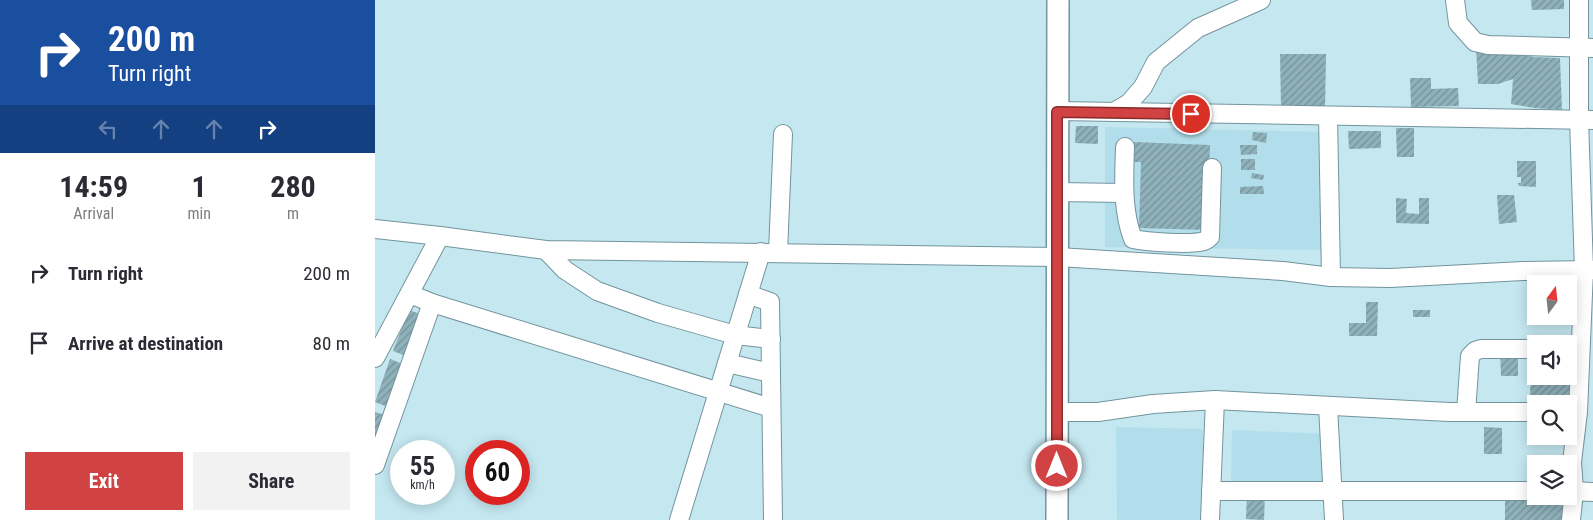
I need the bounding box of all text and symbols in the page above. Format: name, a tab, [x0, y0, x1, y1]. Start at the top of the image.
text: 200 m	[108, 19, 195, 60]
icon: right	[25, 20, 90, 85]
text: Turn right	[108, 61, 191, 86]
pin	[1170, 93, 1212, 135]
icon: arrive	[1177, 100, 1205, 128]
icon: left	[94, 115, 122, 143]
icon: ahead	[147, 115, 175, 143]
icon: ahead	[200, 115, 228, 143]
icon: right	[253, 115, 281, 143]
text: 14:59	[59, 169, 128, 204]
text: 1	[192, 169, 207, 204]
text: 280	[270, 169, 316, 204]
text: Arrival	[73, 204, 114, 223]
text: min	[187, 204, 211, 223]
text: m	[287, 204, 299, 223]
icon: right	[25, 259, 53, 287]
text: Turn right	[68, 262, 143, 285]
text: 200 m	[303, 262, 350, 285]
north arrow	[1527, 275, 1577, 325]
map controls	[1527, 275, 1577, 505]
icon: arrive	[25, 329, 53, 357]
text: Arrive at destination	[68, 332, 223, 355]
text: 80 m	[313, 332, 350, 355]
button: sound	[1527, 335, 1577, 385]
button: search	[1527, 395, 1577, 445]
position arrow	[1030, 439, 1082, 491]
speed limit sign: 60	[465, 440, 530, 505]
button: Exit	[25, 452, 183, 510]
button: Share	[193, 452, 350, 510]
text: 55	[410, 452, 435, 481]
button: layers	[1527, 455, 1577, 505]
text: km/h	[410, 478, 435, 492]

